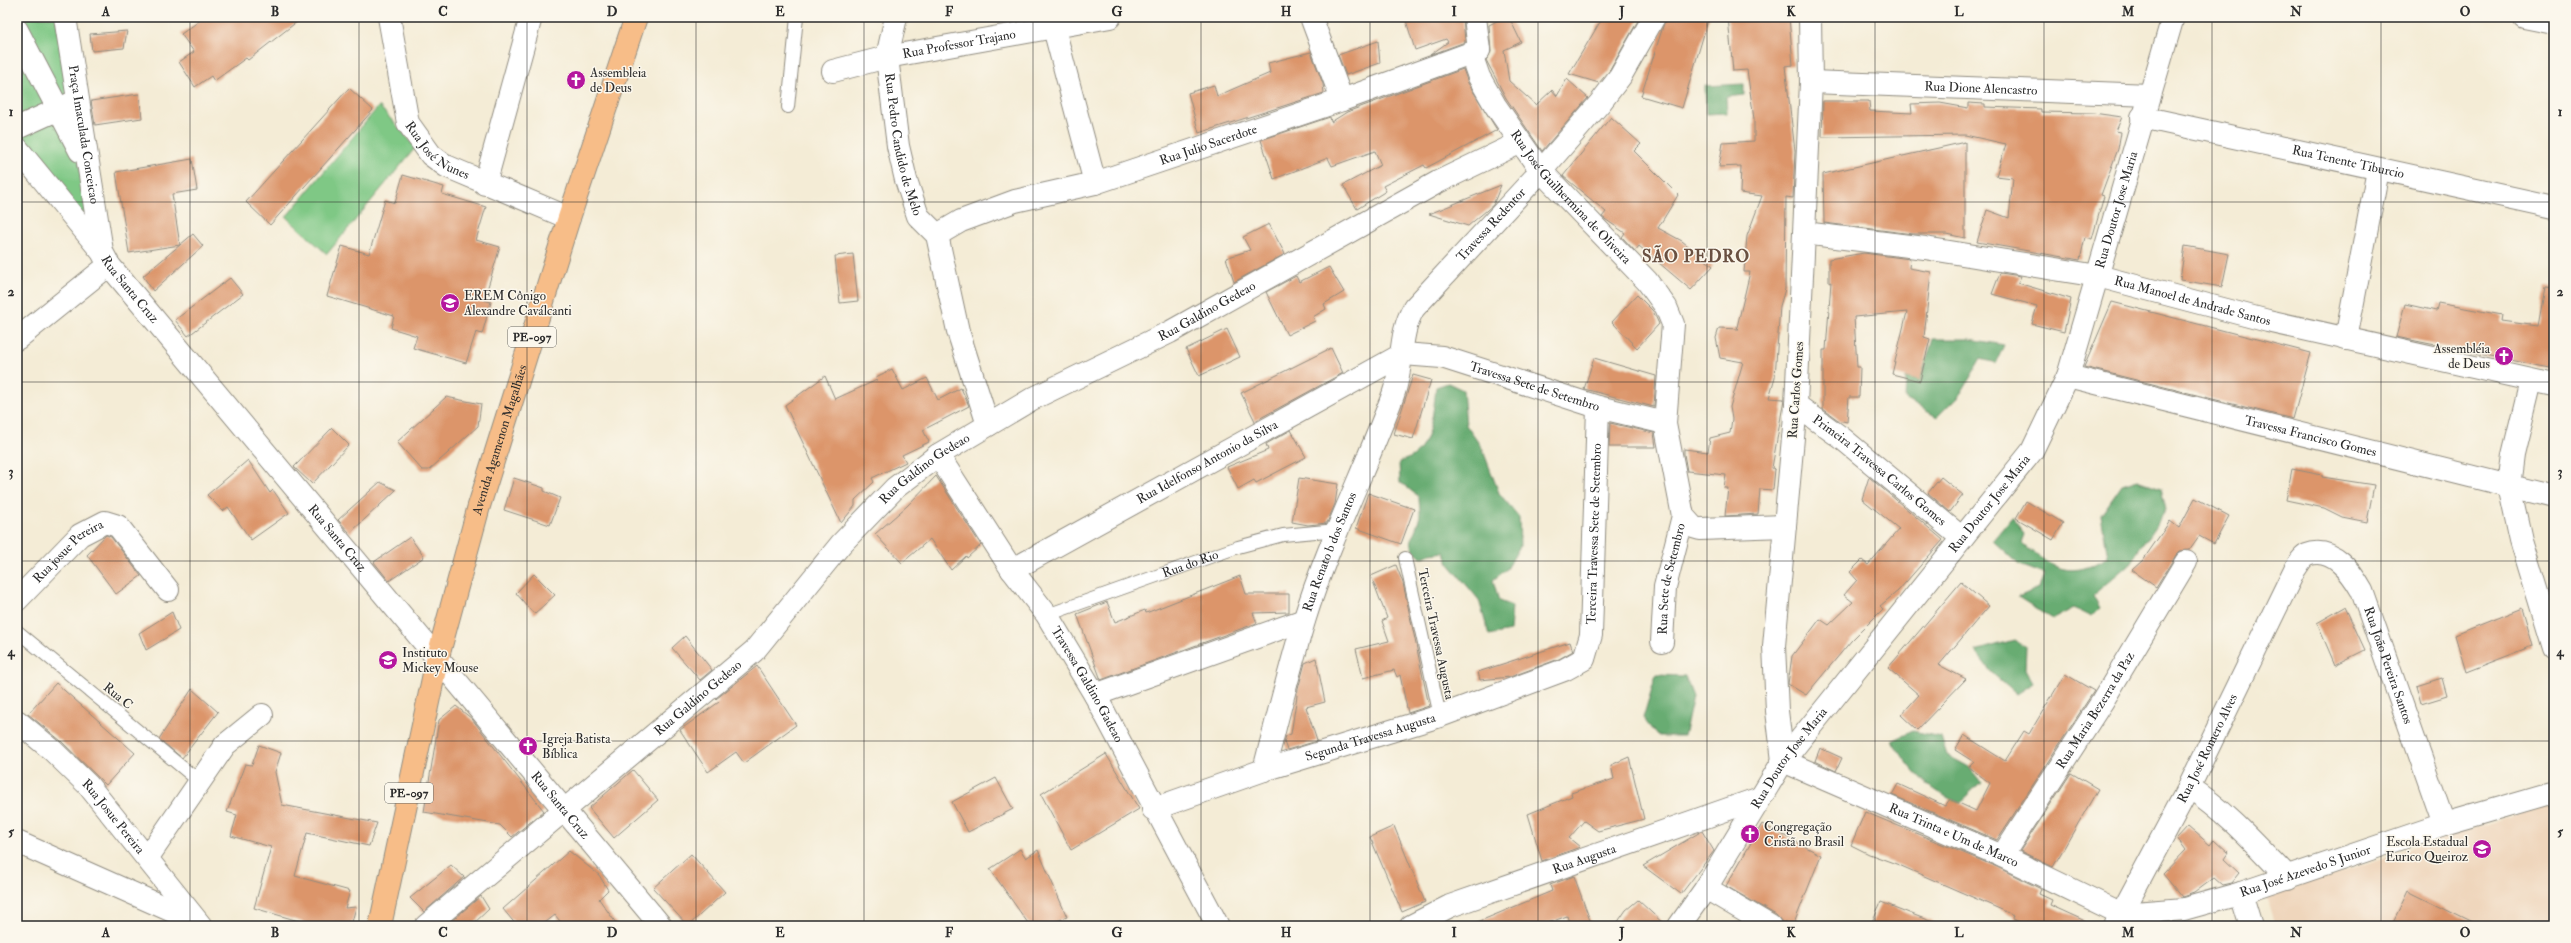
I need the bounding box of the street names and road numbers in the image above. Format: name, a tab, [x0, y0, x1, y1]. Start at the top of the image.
street label: Rua Professor Trajano	[901, 26, 1017, 62]
street label: Praça Imaculada Conceicao	[65, 64, 102, 205]
street label: Rua Pedro Candido de Melo	[881, 72, 925, 218]
street label: Rua Dione Alencastro	[1924, 78, 2038, 99]
street label: Rua José Nunes	[401, 118, 472, 183]
street label: Rua Julio Sacerdote	[1158, 121, 1260, 169]
street label: Rua José Guilhermina de Oliveira	[1507, 127, 1635, 268]
street label: Rua Tenente Tiburcio	[2291, 142, 2406, 182]
street label: Rua Doutor Jose Maria	[2092, 149, 2141, 270]
street label: Travessa Redentor	[1453, 184, 1529, 265]
street label: Rua Santa Cruz	[97, 253, 163, 327]
street label: Rua Manoel de Andrade Santos	[2113, 273, 2273, 329]
street label: Rua Galdino Gedeao	[1155, 278, 1258, 345]
road number: PE-097	[508, 327, 556, 347]
street label: Rua Carlos Gomes	[1785, 340, 1807, 439]
street label: Travessa Sete de Setembro	[1468, 358, 1602, 415]
street label: Avenida Agamenon Magalhães	[469, 362, 531, 518]
street label: Primeira Travessa Carlos Gomes	[1809, 412, 1950, 530]
street label: Travessa Francisco Gomes	[2243, 412, 2379, 461]
street label: Rua Idelfonso Antonio da Silva	[1134, 416, 1281, 508]
street label: Rua Galdino Gedeao	[876, 430, 973, 507]
street label: Terceira Travessa Sete de Setembro	[1583, 443, 1605, 625]
street label: Rua Doutor Jose Maria	[1945, 451, 2034, 556]
street label: Rua Renato b dos Santos	[1299, 489, 1361, 614]
street label: Rua Santa Cruz	[304, 501, 370, 576]
street label: Rua josue Pereira	[30, 516, 107, 587]
street label: Rua Sete de Setembro	[1654, 521, 1689, 635]
street label: Rua do Rio	[1160, 547, 1220, 581]
street label: Terceira Travessa Augusta	[1414, 567, 1458, 702]
street label: Rua João Pereira Santos	[2360, 605, 2416, 727]
street label: Travessa Galdino Gadeao	[1048, 623, 1127, 745]
street label: Rua Maria Bezerra da Paz	[2053, 648, 2139, 772]
street label: Rua Galdino Gedeao	[651, 657, 745, 739]
street label: Rua C	[100, 679, 136, 713]
street label: Rua José Romero Alves	[2174, 691, 2241, 806]
street label: Rua Doutor Jose Maria	[1748, 704, 1831, 812]
street label: Segunda Travessa Augusta	[1303, 710, 1438, 765]
street label: Rua Santa Cruz	[527, 768, 593, 843]
street label: Rua Josue Pereira	[79, 776, 148, 858]
road number: PE-097	[385, 783, 433, 803]
street label: Rua Trinta e Um de Marco	[1886, 800, 2021, 871]
street label: Rua Augusta	[1550, 841, 1619, 878]
street label: Rua José Azevedo S Junior	[2238, 841, 2373, 901]

